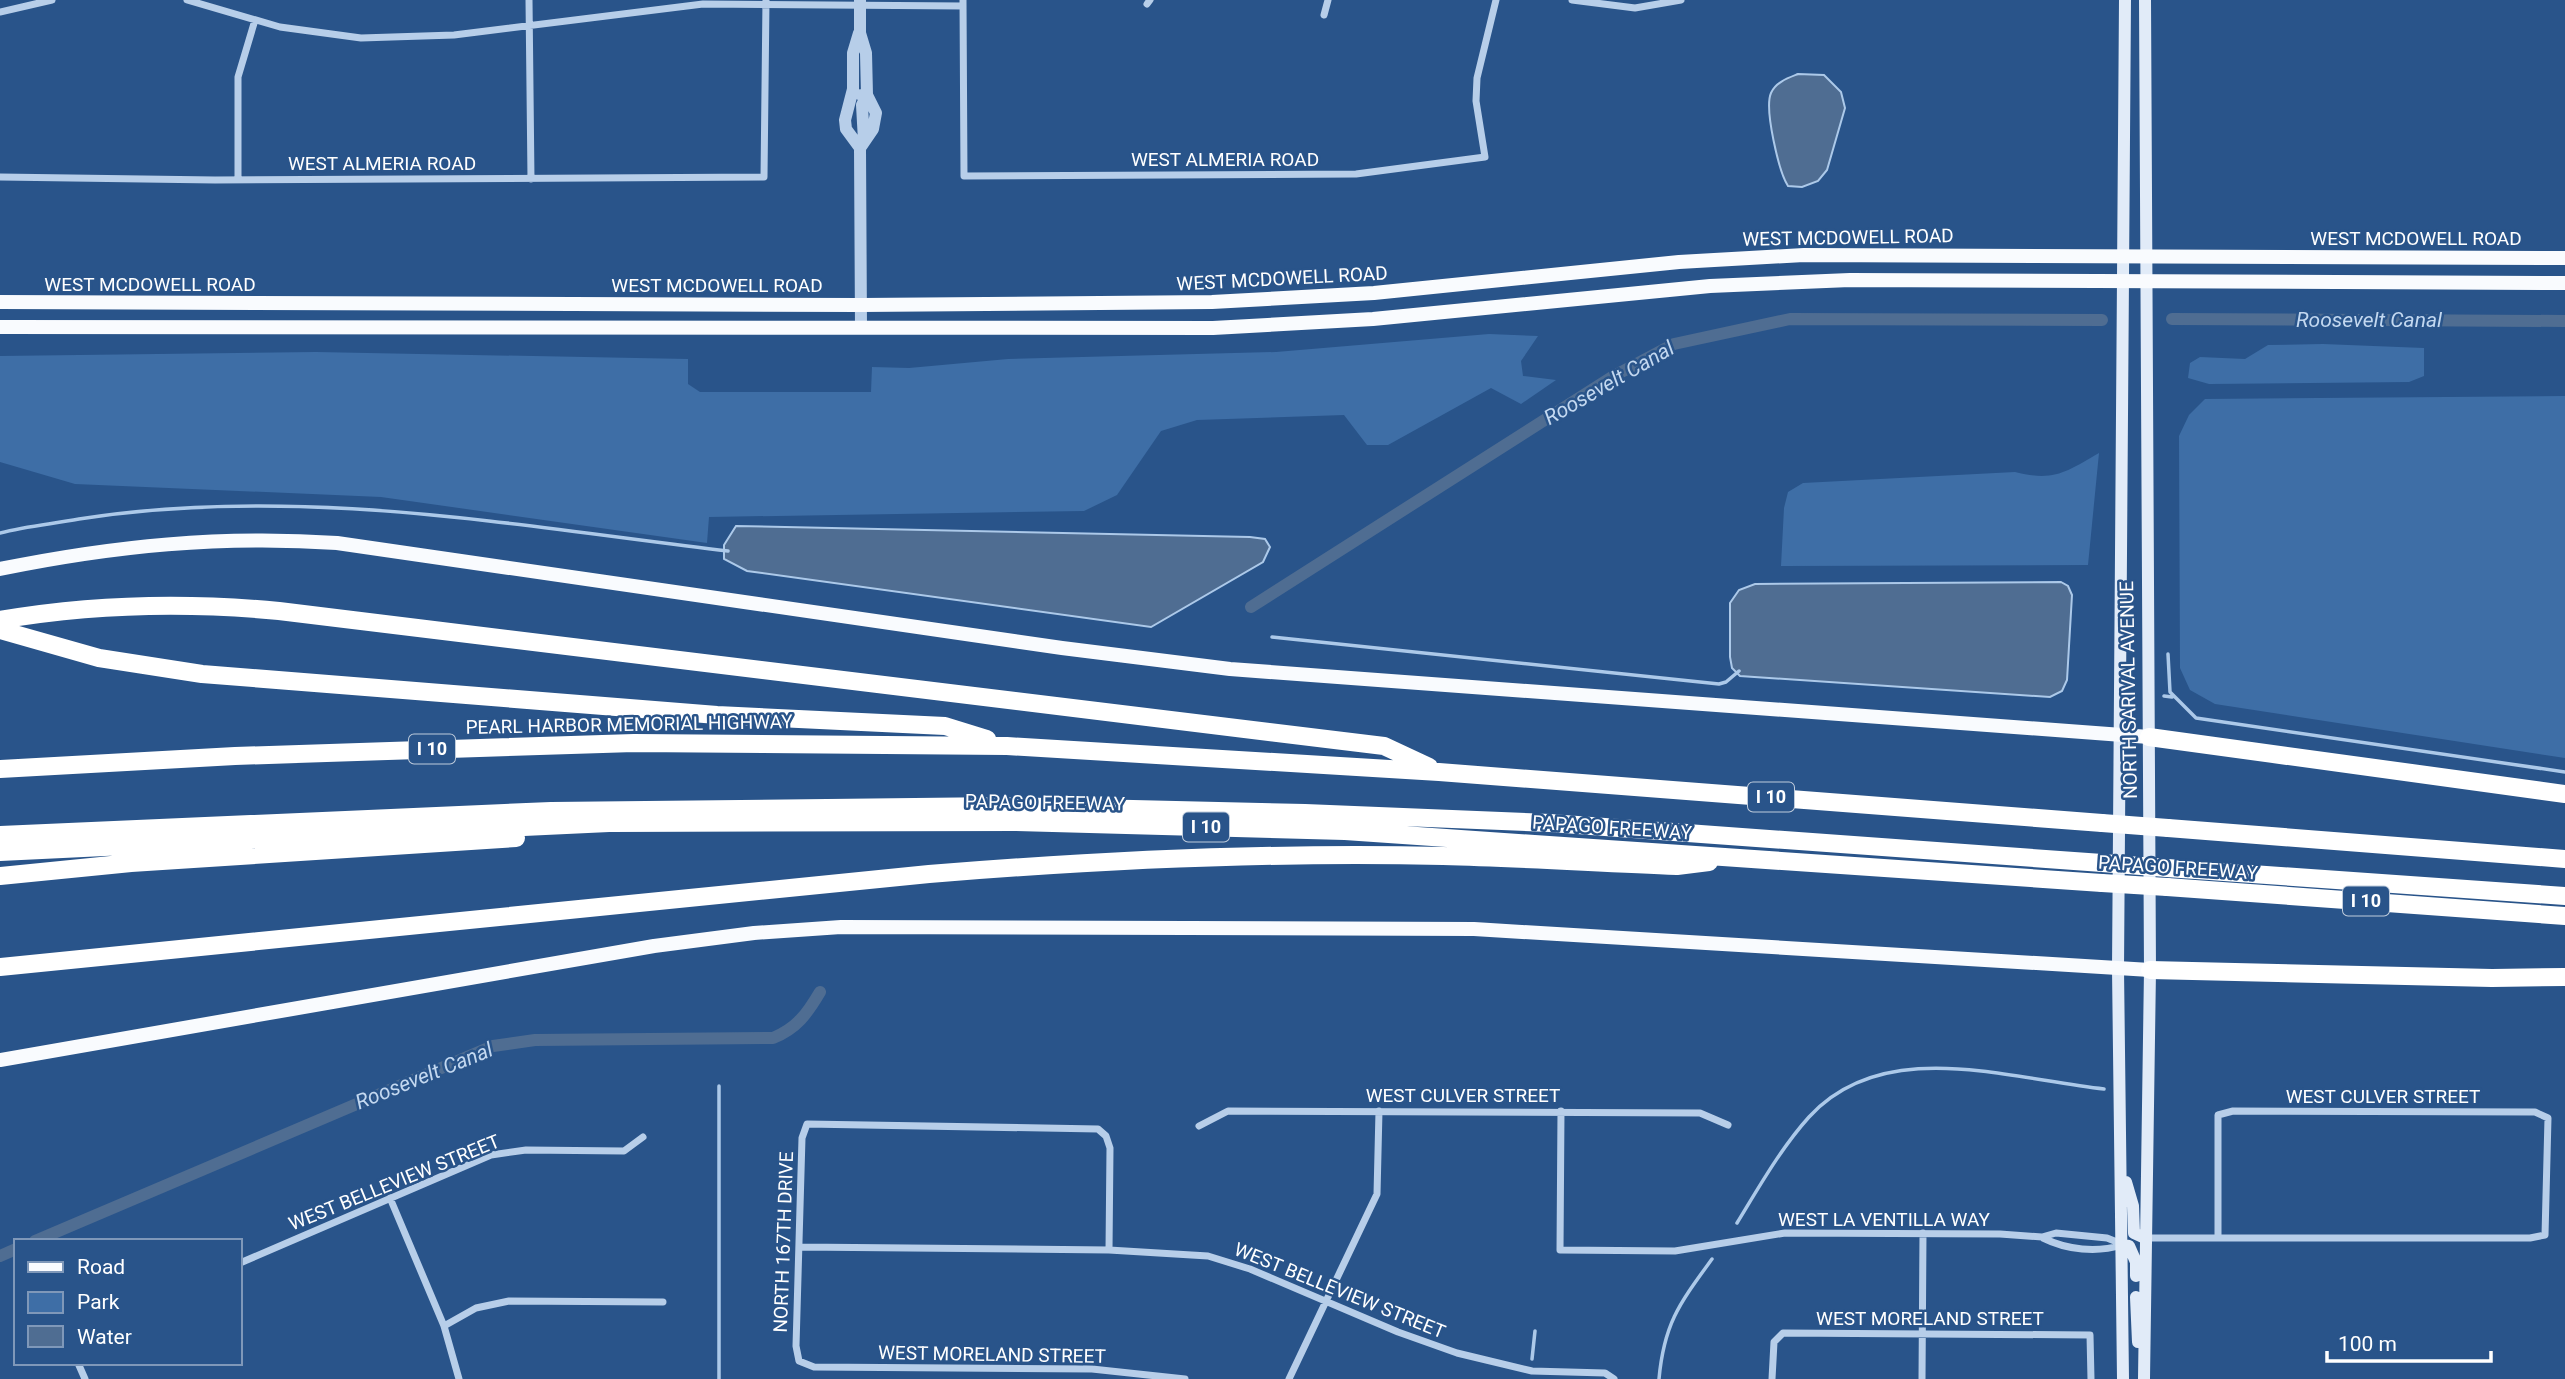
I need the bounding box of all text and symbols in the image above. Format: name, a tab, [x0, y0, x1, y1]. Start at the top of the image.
street label: WEST ALMERIA ROAD	[1131, 148, 1319, 171]
street label: WEST ALMERIA ROAD	[288, 152, 476, 175]
street label: WEST MCDOWELL ROAD	[1742, 224, 1954, 251]
street label: WEST MCDOWELL ROAD	[2310, 227, 2522, 250]
street label: WEST MCDOWELL ROAD	[1176, 261, 1388, 296]
street label: WEST MCDOWELL ROAD	[44, 273, 256, 296]
street label: WEST MCDOWELL ROAD	[611, 274, 823, 297]
water label: Roosevelt Canal	[2296, 308, 2443, 332]
water label: Roosevelt Canal	[1540, 336, 1679, 430]
street label: NORTH SARIVAL AVENUE	[2115, 581, 2142, 799]
street label: PEARL HARBOR MEMORIAL HIGHWAY	[465, 710, 793, 739]
road number: I 10	[409, 734, 455, 764]
road number: I 10	[1748, 782, 1794, 812]
street label: PAPAGO FREEWAY	[965, 790, 1126, 815]
street label: PAPAGO FREEWAY	[1531, 810, 1693, 845]
road number: I 10	[1183, 812, 1229, 842]
street label: PAPAGO FREEWAY	[2097, 850, 2259, 885]
road number: I 10	[2343, 887, 2389, 916]
water label: Roosevelt Canal	[352, 1037, 497, 1114]
street label: WEST CULVER STREET	[1366, 1084, 1560, 1107]
street label: WEST CULVER STREET	[2286, 1085, 2480, 1108]
street label: WEST BELLEVIEW STREET	[285, 1130, 503, 1235]
street label: NORTH 167TH DRIVE	[769, 1151, 798, 1333]
street label: WEST LA VENTILLA WAY	[1778, 1208, 1991, 1231]
street label: WEST BELLEVIEW STREET	[1231, 1238, 1449, 1343]
legend	[14, 1239, 242, 1365]
text: Road	[77, 1255, 125, 1279]
text: Park	[77, 1290, 120, 1314]
street label: WEST MORELAND STREET	[1816, 1307, 2044, 1330]
scale bar	[2327, 1320, 2492, 1364]
text: Water	[77, 1325, 132, 1349]
text: 100 m	[2338, 1332, 2397, 1356]
street label: WEST MORELAND STREET	[878, 1341, 1106, 1368]

